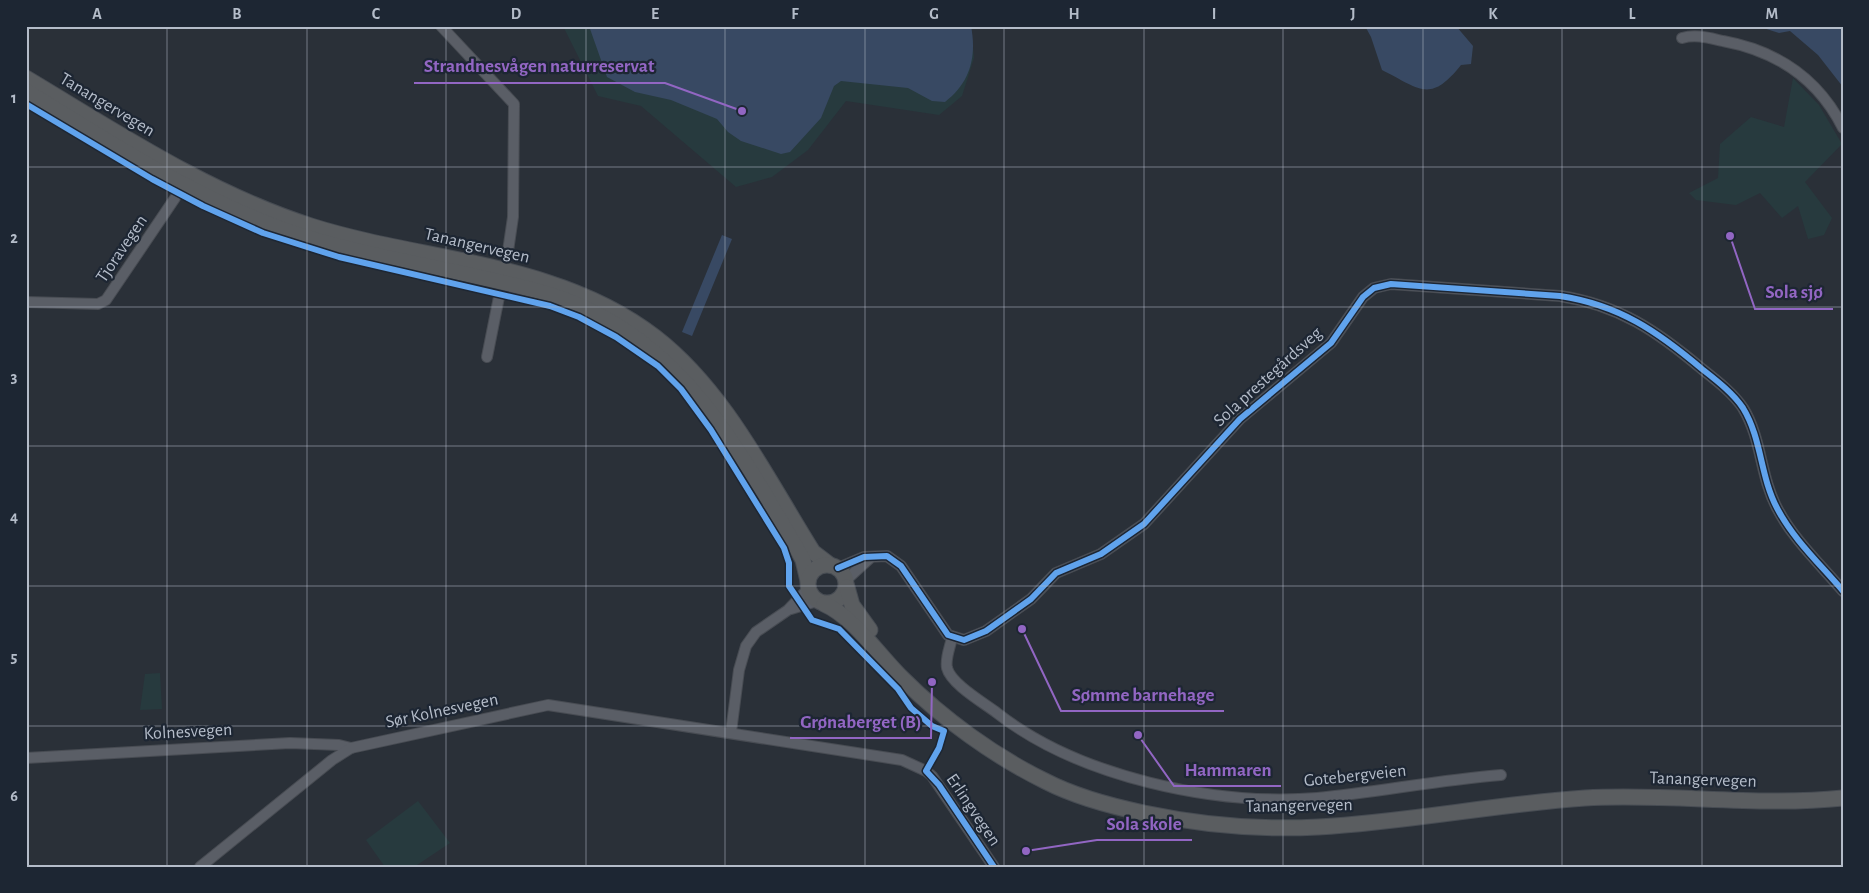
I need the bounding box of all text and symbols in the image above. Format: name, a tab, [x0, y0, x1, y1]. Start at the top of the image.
text: A	[92, 6, 102, 22]
text: B	[232, 6, 242, 22]
text: C	[372, 6, 381, 22]
text: D	[511, 6, 522, 22]
text: E	[651, 6, 659, 22]
text: F	[791, 6, 799, 22]
text: G	[929, 6, 939, 22]
text: H	[1068, 6, 1080, 22]
text: I	[1212, 6, 1216, 22]
text: J	[1350, 6, 1356, 22]
text: K	[1488, 6, 1498, 22]
text: L	[1629, 6, 1636, 22]
text: M	[1766, 6, 1778, 22]
callout: Strandnesvågen naturreservat	[414, 49, 665, 83]
text: Strandnesvågen naturreservat	[424, 57, 655, 76]
street label: Tanangervegen	[56, 70, 158, 140]
text: 1	[11, 90, 17, 106]
street label: Tjoravegen	[93, 212, 151, 286]
street label: Tanangervegen	[423, 225, 531, 267]
text: 2	[10, 230, 18, 246]
callout: Sola sjø	[1755, 275, 1833, 309]
text: Sola sjø	[1765, 283, 1823, 302]
street label: Sola prestegårdsveg	[1210, 324, 1326, 430]
text: 3	[11, 369, 18, 385]
text: 4	[10, 509, 18, 525]
text: 5	[11, 649, 18, 665]
callout: Sømme barnehage	[1061, 677, 1224, 711]
text: Sømme barnehage	[1072, 686, 1215, 705]
street label: Sør Kolnesvegen	[384, 690, 500, 732]
callout: Grønaberget (B)	[790, 704, 931, 738]
text: Grønaberget (B)	[800, 713, 922, 732]
street label: Kolnesvegen	[143, 721, 233, 743]
callout: Hammaren	[1174, 752, 1281, 786]
text: Hammaren	[1184, 761, 1272, 780]
street label: Gotebergveien	[1303, 762, 1407, 790]
street label: Tanangervegen	[1649, 769, 1757, 791]
street label: Erlingvegen	[942, 771, 1004, 849]
text: 6	[10, 788, 18, 804]
street label: Tanangervegen	[1245, 796, 1353, 816]
callout: Sola skole	[1097, 806, 1192, 840]
text: Sola skole	[1106, 815, 1182, 834]

